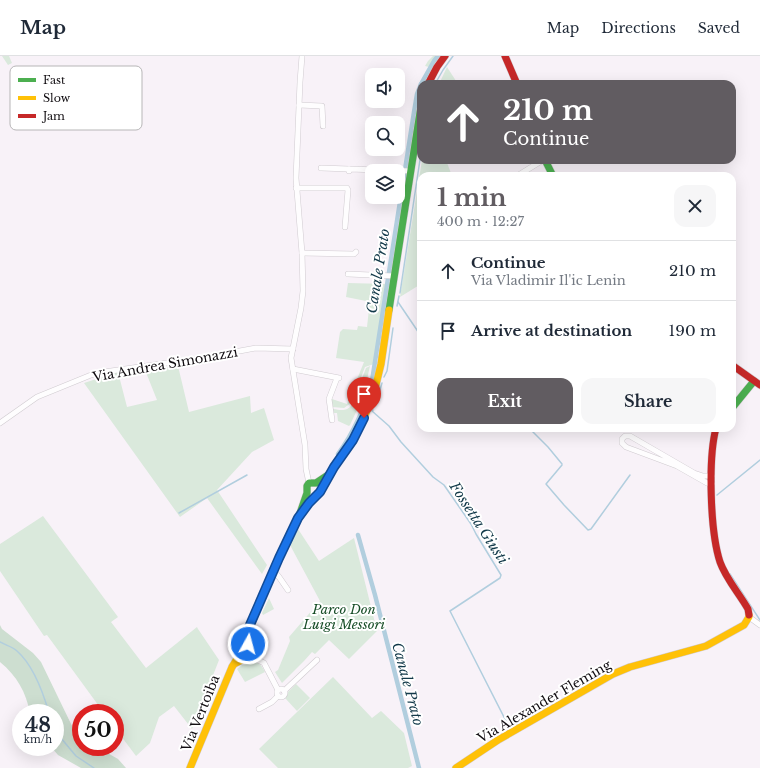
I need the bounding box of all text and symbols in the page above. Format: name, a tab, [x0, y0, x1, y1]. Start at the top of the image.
text: Map	[20, 16, 66, 39]
text: Map	[547, 19, 579, 37]
text: Directions	[601, 19, 676, 37]
text: Saved	[698, 19, 740, 37]
legend	[10, 66, 142, 130]
map controls	[365, 68, 405, 204]
button: sound	[365, 68, 405, 108]
text: Fast	[43, 73, 66, 87]
text: Slow	[43, 91, 71, 105]
text: 210 m	[503, 93, 593, 128]
icon: ahead	[437, 96, 489, 148]
text: Jam	[41, 109, 65, 123]
button: search	[365, 116, 405, 156]
text: Continue	[503, 128, 589, 150]
button: layers	[365, 164, 405, 204]
text: 1 min	[437, 183, 507, 212]
button: close	[674, 185, 716, 227]
text: 400 m · 12:27	[437, 213, 524, 230]
water label: Canale Prato	[362, 227, 394, 315]
text: Continue	[471, 253, 546, 272]
icon: ahead	[437, 260, 459, 282]
text: 210 m	[669, 261, 716, 280]
text: Via Vladimir Il'ic Lenin	[471, 272, 626, 289]
icon: arrive	[437, 320, 459, 342]
text: Arrive at destination	[471, 321, 632, 340]
text: 190 m	[669, 321, 716, 340]
street label: Via Andrea Simonazzi	[90, 343, 240, 386]
pin	[347, 377, 381, 418]
button: Exit	[437, 378, 573, 424]
button: Share	[581, 378, 716, 424]
icon: arrive	[353, 383, 375, 405]
water label: Fossetta Giusti	[445, 478, 512, 568]
park label: Parco Don Luigi Messori	[302, 601, 385, 633]
position arrow	[227, 623, 269, 665]
water label: Canale Prato	[388, 640, 428, 728]
street label: Via Alexander Fleming	[473, 656, 614, 747]
street label: Via Vertoiba	[177, 672, 224, 755]
speed limit sign: 50	[72, 704, 124, 756]
text: 48	[25, 713, 51, 737]
text: km/h	[24, 733, 52, 746]

